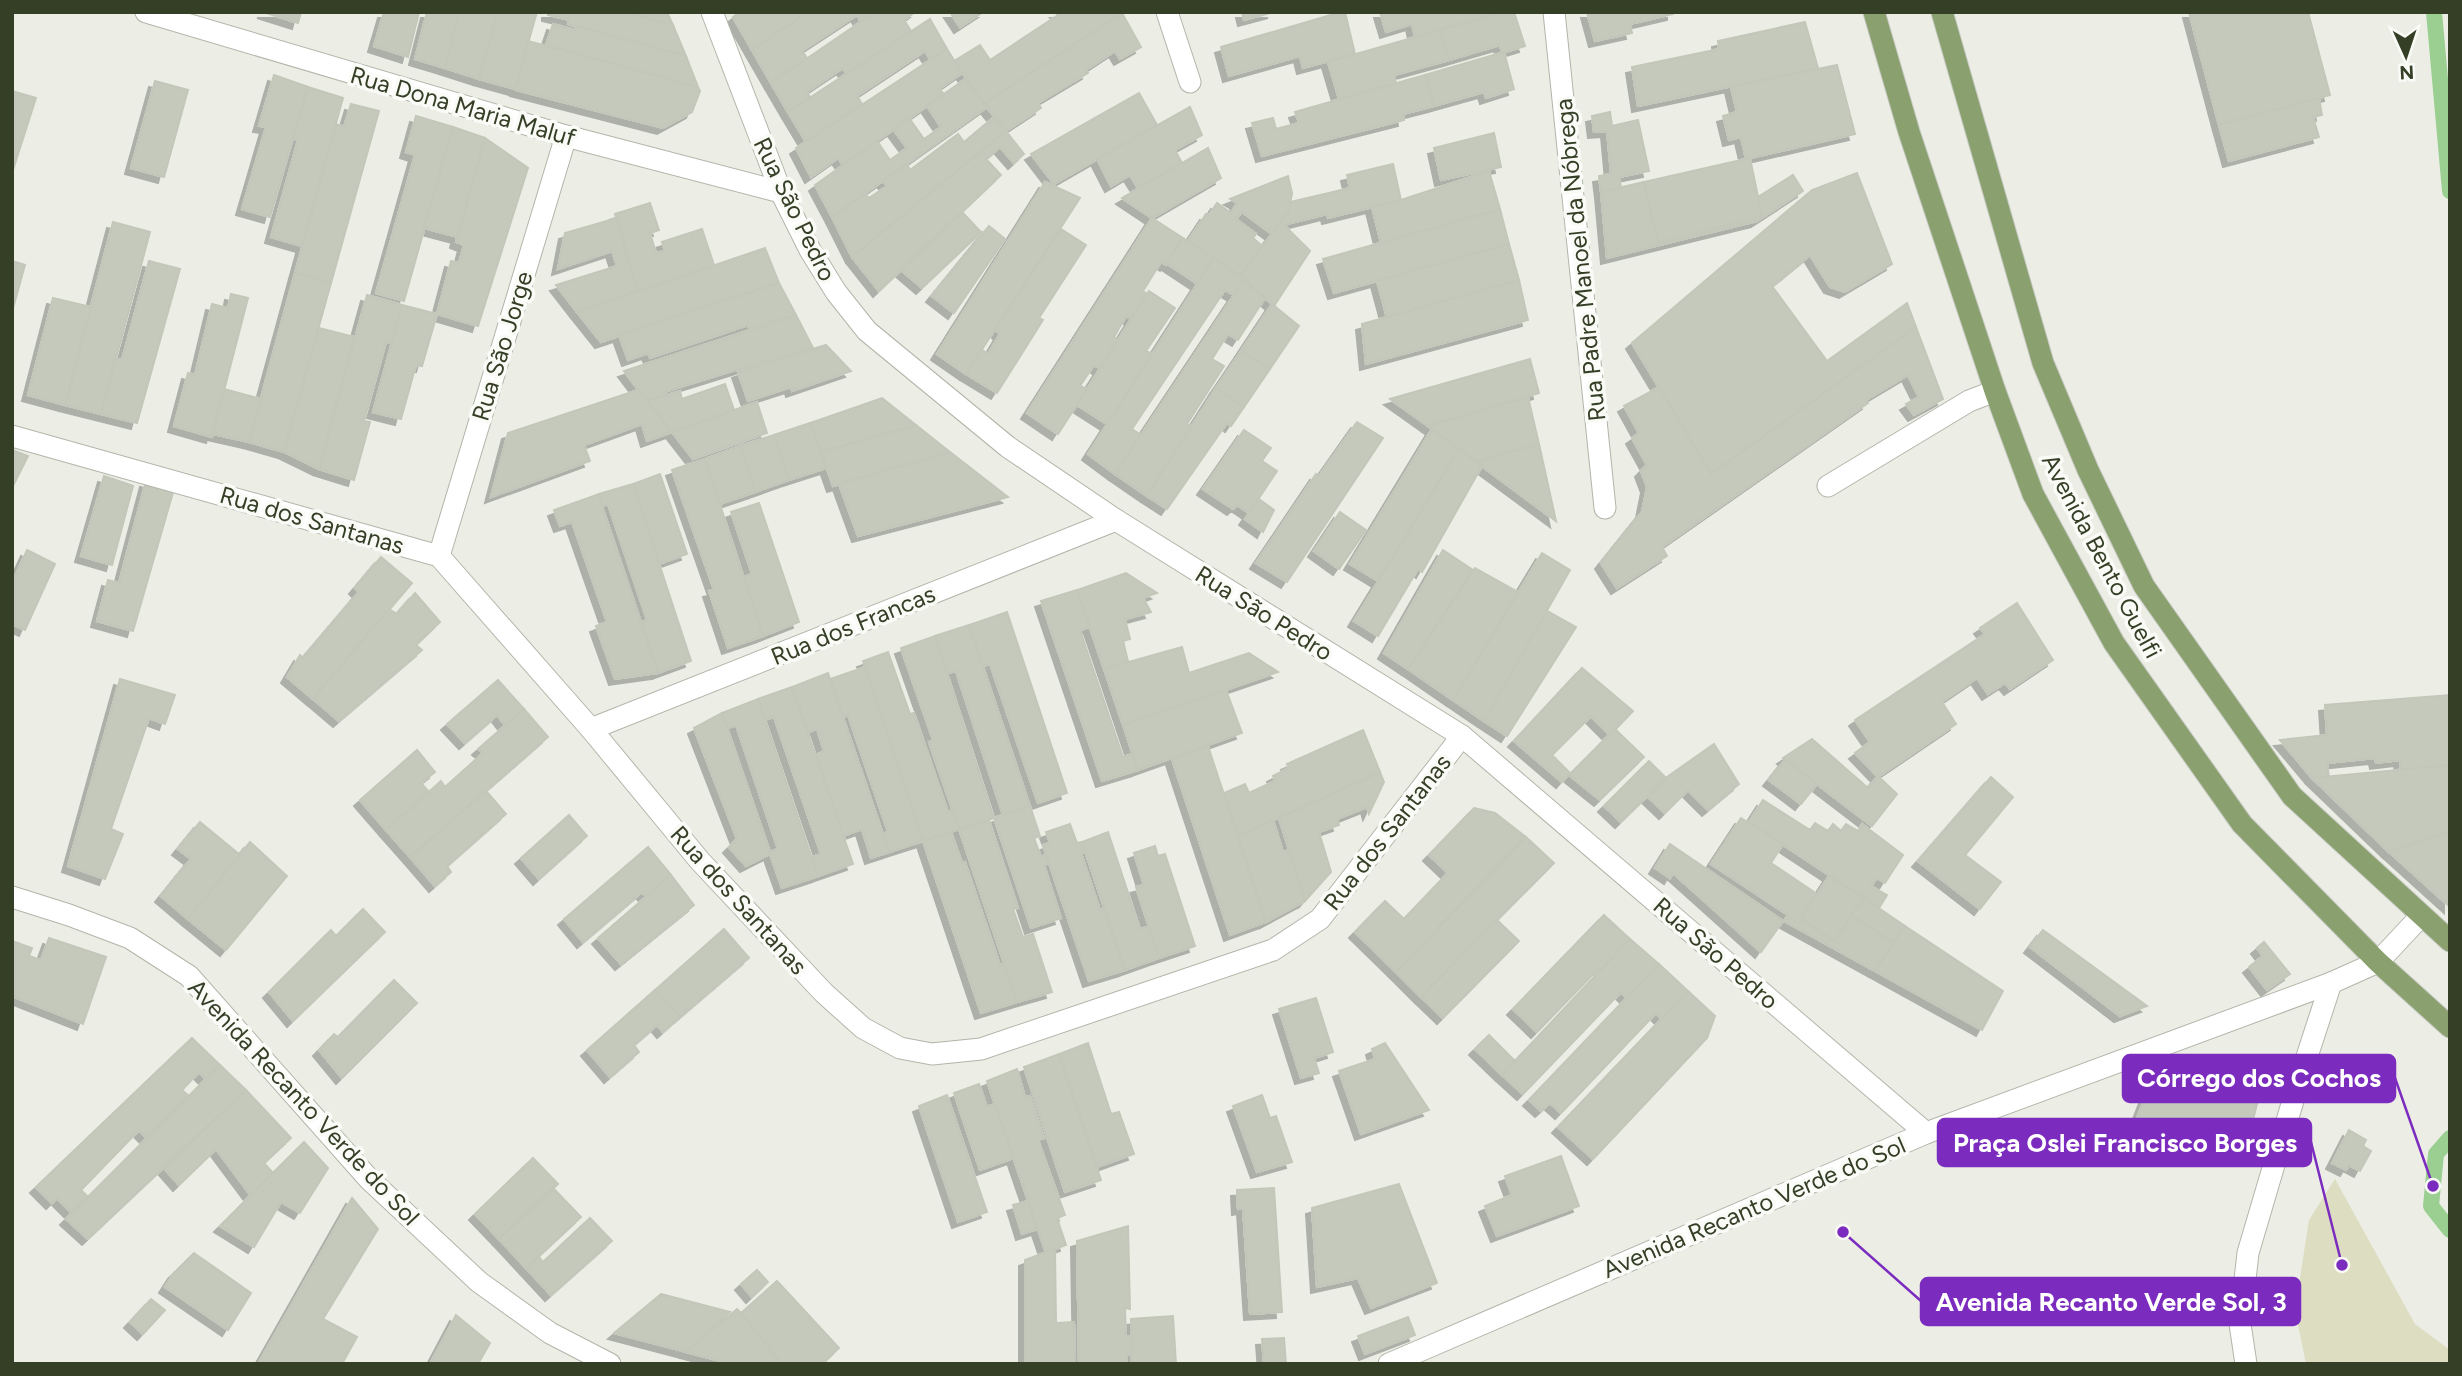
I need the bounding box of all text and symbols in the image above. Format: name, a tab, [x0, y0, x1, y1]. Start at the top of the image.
north arrow	[2371, 21, 2441, 91]
street label: Rua Dona Maria Maluf	[347, 60, 579, 152]
text: N	[2399, 61, 2415, 84]
street label: Rua Padre Manoel da Nóbrega	[1549, 97, 1611, 423]
street label: Rua São Pedro	[748, 132, 842, 286]
street label: Rua São Jorge	[465, 268, 539, 424]
street label: Avenida Bento Guelfi	[2036, 449, 2168, 663]
street label: Rua dos Santanas	[217, 480, 407, 560]
street label: Rua São Pedro	[1190, 559, 1338, 667]
street label: Rua dos Francas	[767, 579, 939, 671]
street label: Rua dos Santanas	[1317, 748, 1457, 916]
street label: Rua dos Santanas	[665, 820, 813, 980]
street label: Rua São Pedro	[1648, 891, 1784, 1015]
street label: Avenida Recanto Verde do Sol	[182, 973, 426, 1231]
callout: Córrego dos Cochos	[2123, 1055, 2395, 1102]
text: Córrego dos Cochos	[2137, 1062, 2381, 1094]
callout: Praça Oslei Francisco Borges	[1938, 1119, 2311, 1166]
text: Praça Oslei Francisco Borges	[1953, 1127, 2297, 1159]
street label: Avenida Recanto Verde do Sol	[1598, 1130, 1910, 1284]
callout: Avenida Recanto Verde Sol, 3	[1921, 1278, 2300, 1325]
text: Avenida Recanto Verde Sol, 3	[1935, 1286, 2287, 1318]

